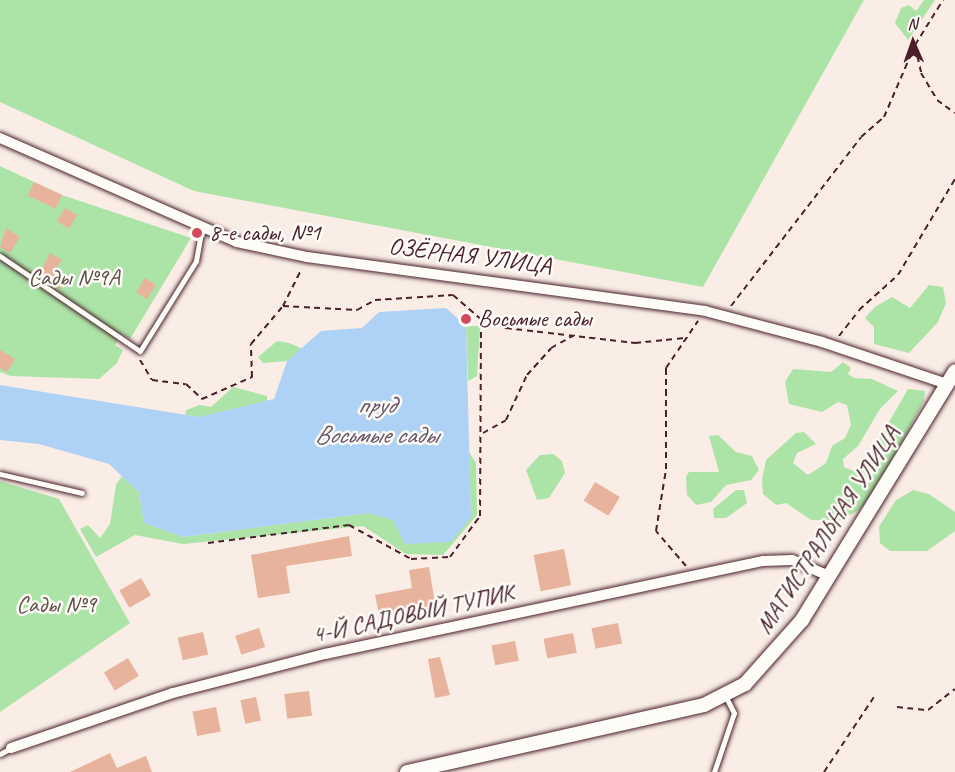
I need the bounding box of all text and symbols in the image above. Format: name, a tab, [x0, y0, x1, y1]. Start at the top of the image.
north arrow	[883, 12, 943, 72]
text: N	[907, 14, 918, 34]
place label: 8-е сады, №1	[209, 219, 322, 247]
marker: 8-е сады, №1	[190, 226, 204, 240]
street label: ОЗЁРНАЯ УЛИЦА	[388, 232, 552, 280]
park label: Сады №9А	[28, 264, 120, 292]
place label: Восьмые сады	[478, 305, 592, 333]
marker: Восьмые сады	[459, 312, 473, 326]
water label: пруд Восьмые сады	[314, 389, 438, 450]
street label: МАГИСТРАЛЬНАЯ УЛИЦА	[750, 421, 906, 639]
street label: 4-Й САДОВЫЙ ТУПИК	[310, 579, 516, 649]
park label: Сады №9	[16, 591, 96, 619]

